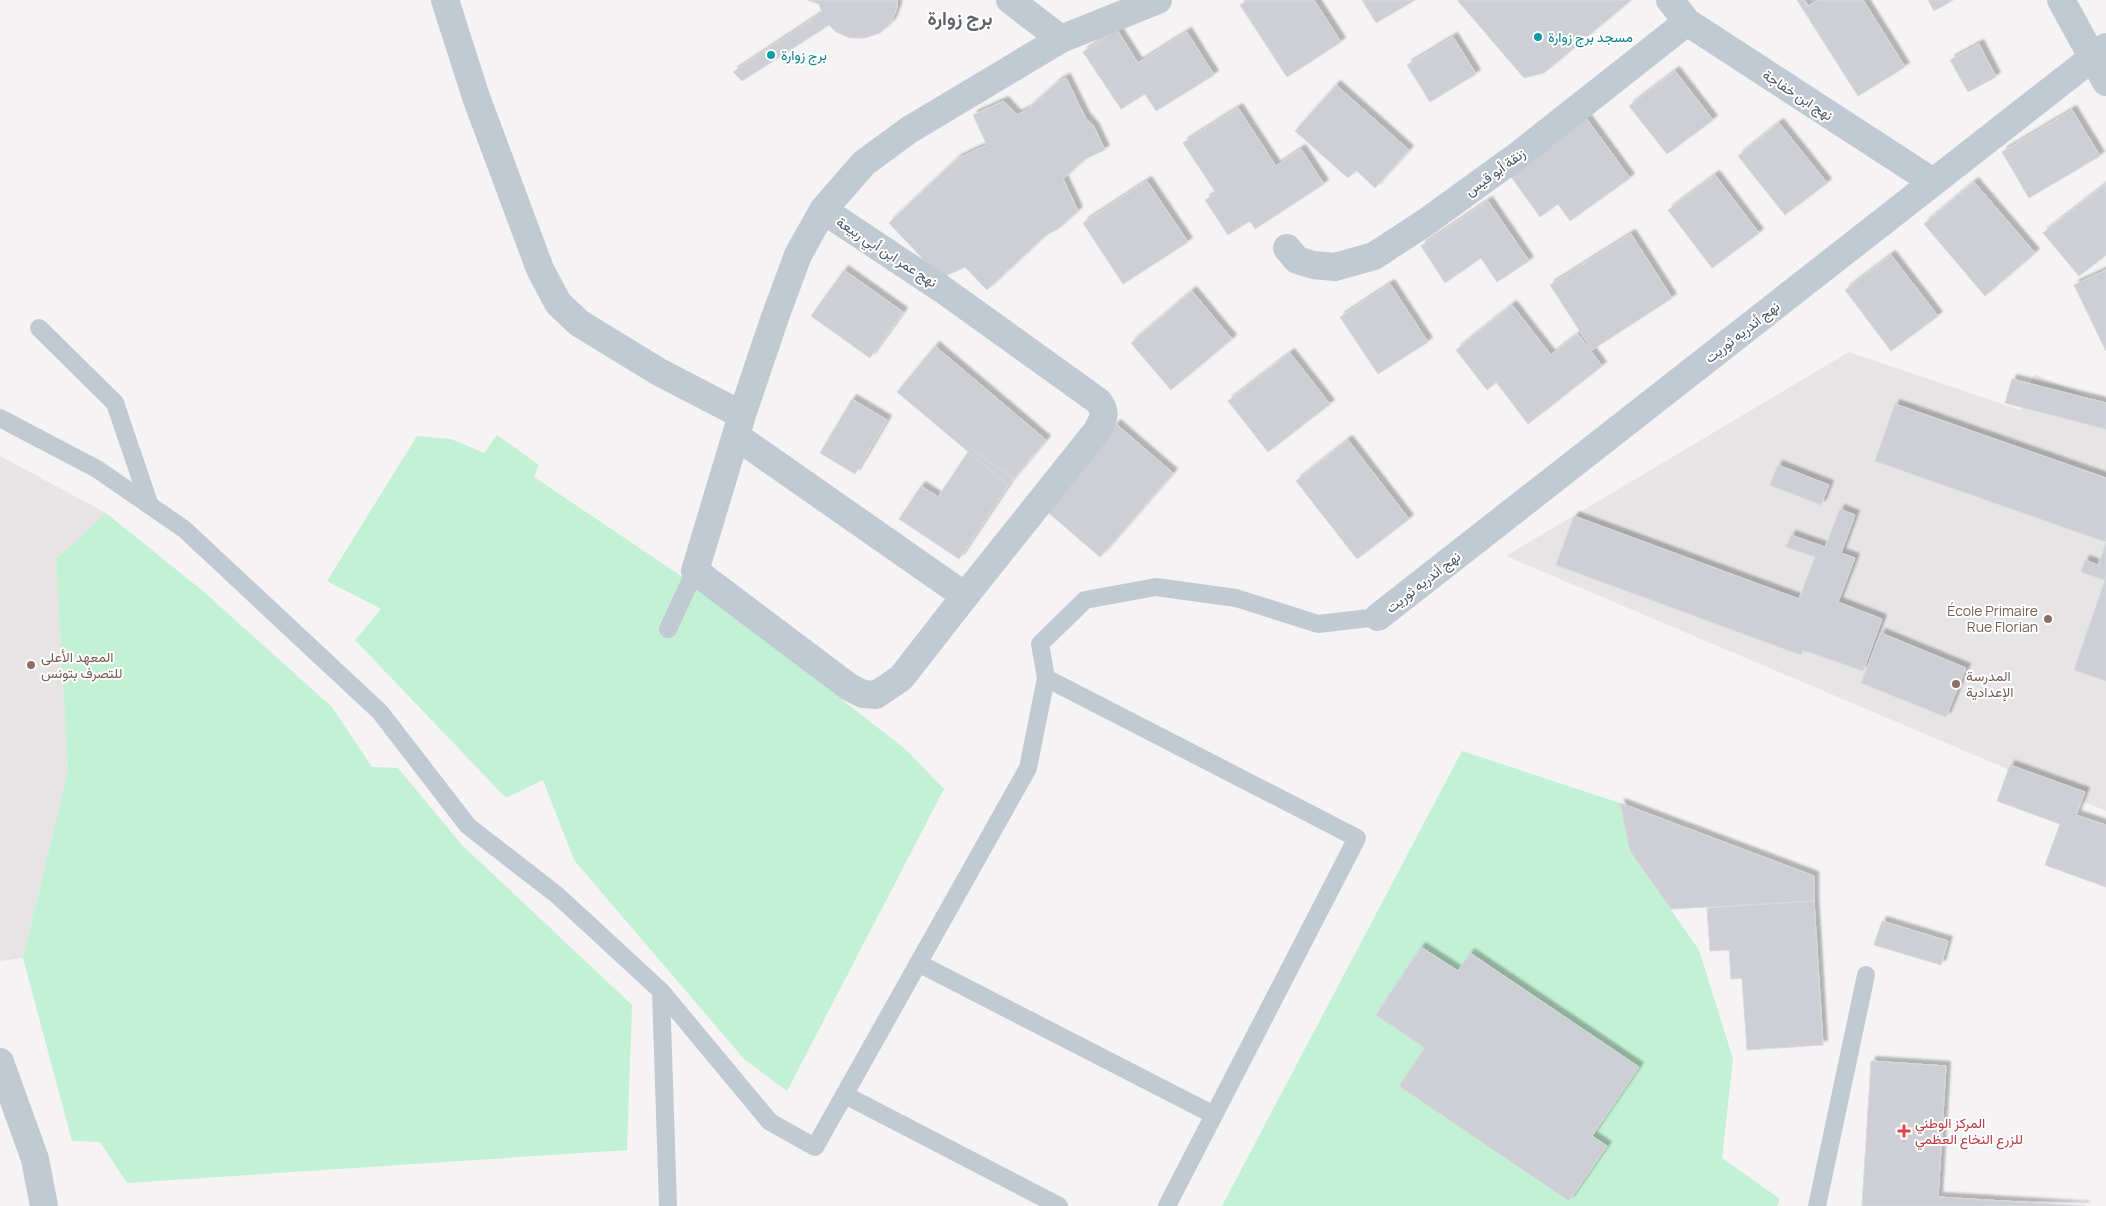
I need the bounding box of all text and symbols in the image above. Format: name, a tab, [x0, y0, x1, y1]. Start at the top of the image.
district label: برج زوارة	[927, 5, 993, 31]
place label: مسجد برج زوارة	[1548, 27, 1633, 48]
marker: مسجد برج زوارة	[1532, 31, 1544, 43]
place label: برج زوارة	[781, 45, 827, 66]
marker: برج زوارة	[765, 49, 777, 61]
street label: نهج ابن خفاجة	[1758, 65, 1837, 126]
street label: زنقة أبو قيس	[1461, 143, 1529, 200]
street label: نهج عمر ابن أبي ربيعة	[832, 212, 941, 294]
street label: نهج أندريه ثوريت	[1700, 296, 1784, 368]
street label: نهج أندريه ثوريت	[1381, 546, 1465, 618]
place label: École Primaire Rue Florian	[1947, 601, 2038, 636]
marker: École Primaire Rue Florian	[2042, 613, 2054, 625]
place label: المعهد الأعلى للتصرف بتونس	[41, 647, 123, 682]
marker: المعهد الأعلى للتصرف بتونس	[25, 659, 37, 671]
place label: المدرسة الإعدادية	[1966, 666, 2014, 702]
marker: المدرسة الإعدادية	[1950, 678, 1962, 690]
place label: المركز الوطني للزرع النخاع العظمي	[1915, 1113, 2023, 1151]
marker: المركز الوطني للزرع النخاع العظمي	[1897, 1124, 1911, 1138]

